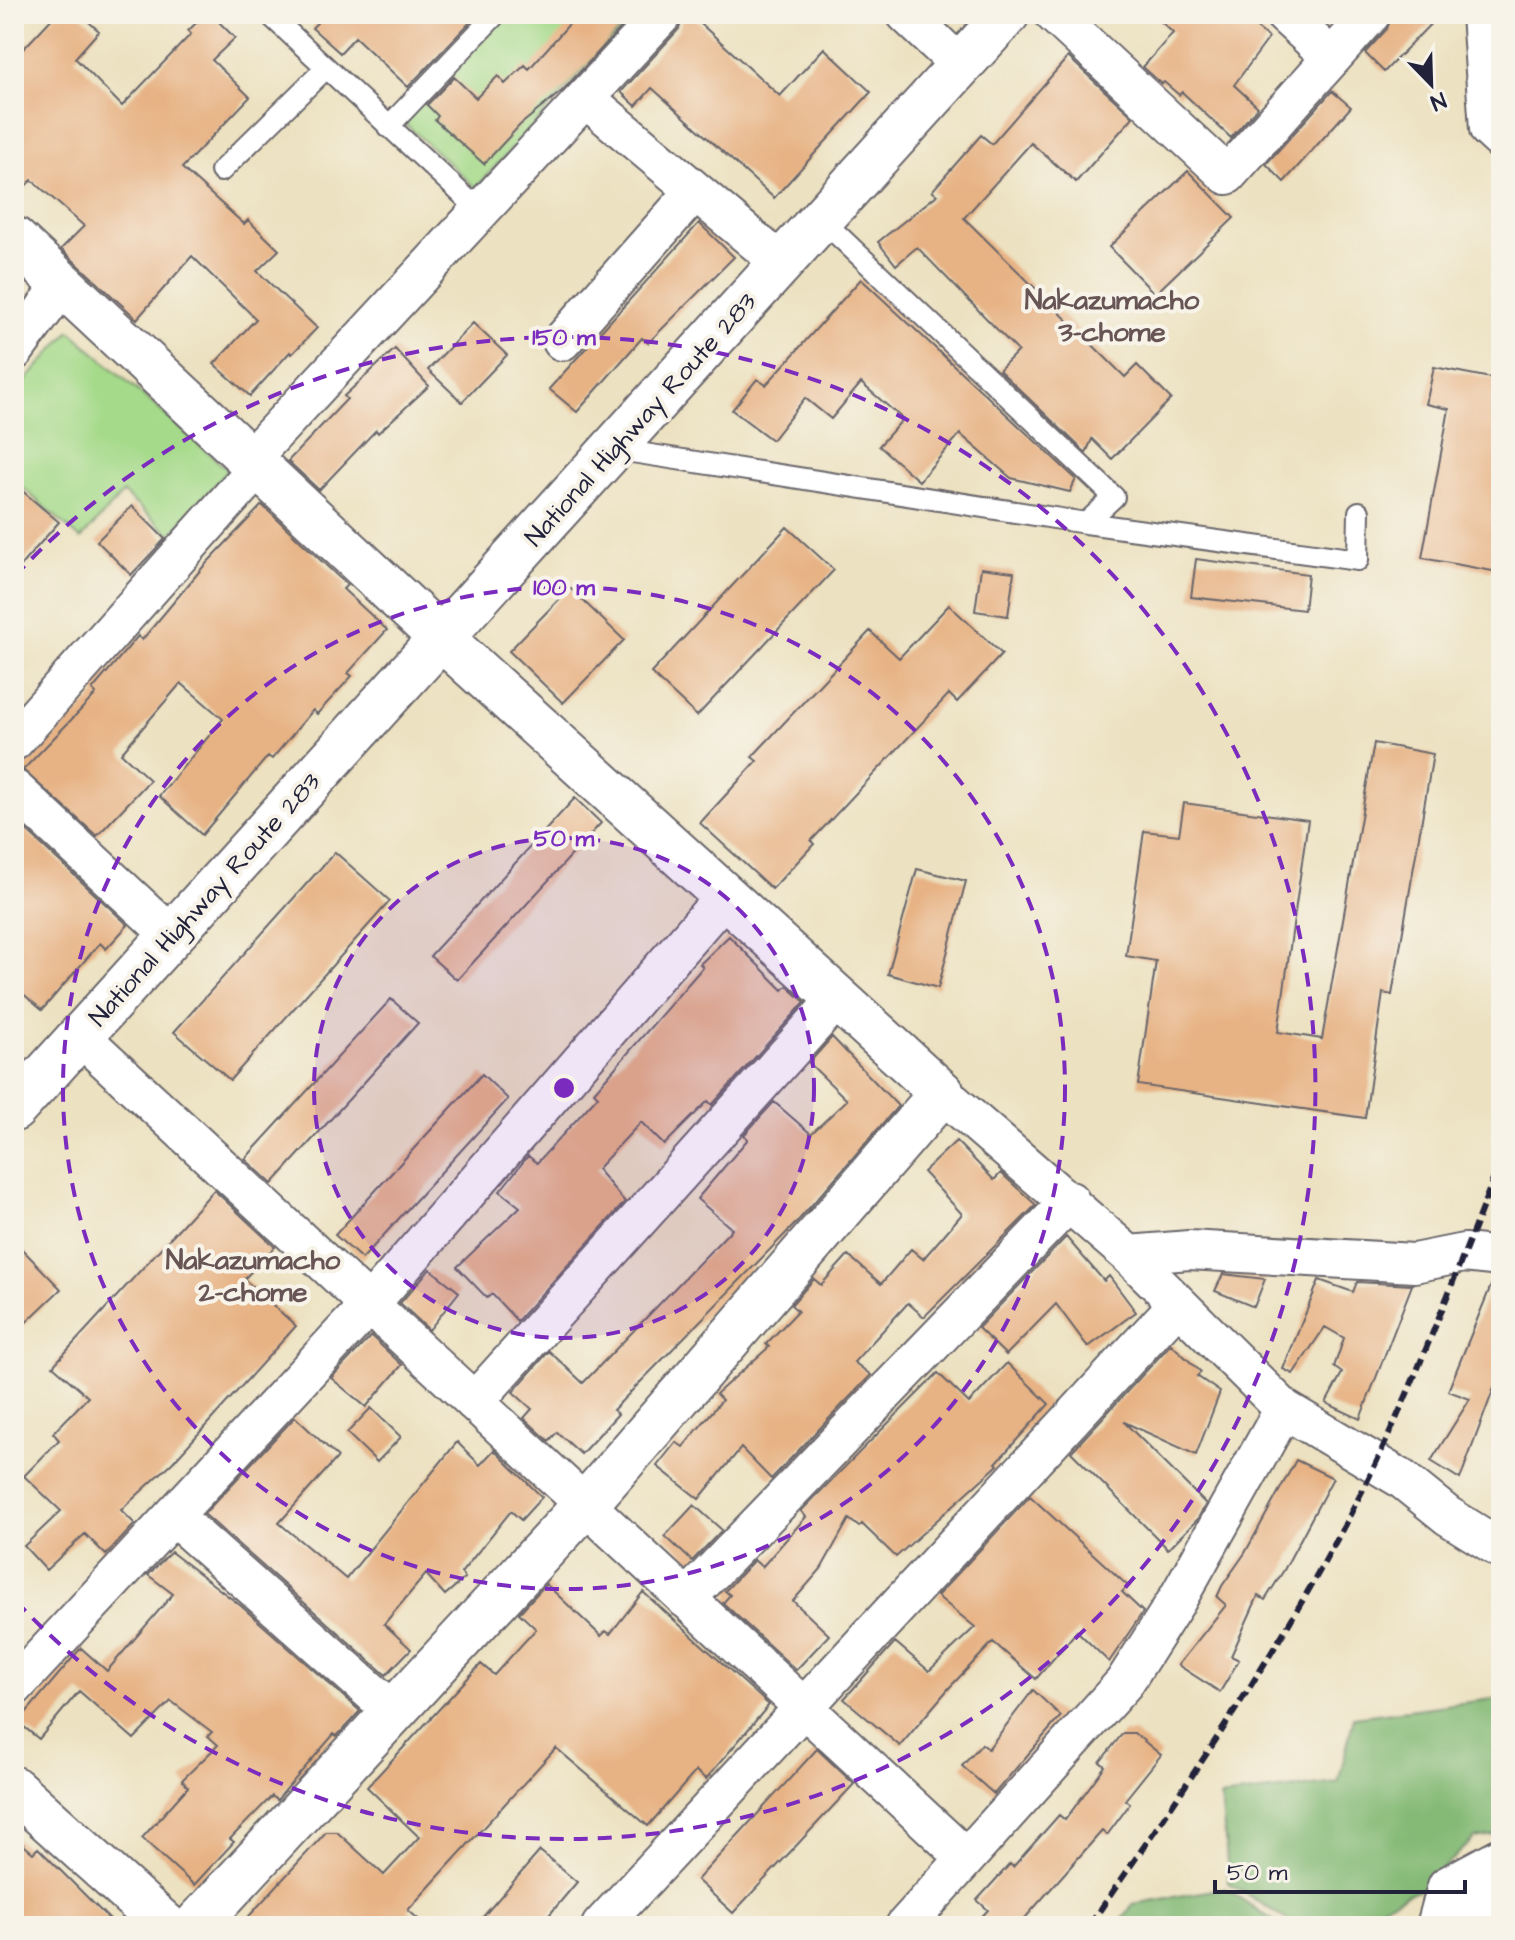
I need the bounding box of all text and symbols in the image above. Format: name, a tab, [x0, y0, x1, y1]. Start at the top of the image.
north arrow	[1391, 44, 1471, 124]
text: N	[1426, 84, 1451, 118]
district label: Nakazumacho 3-chome	[1025, 281, 1200, 352]
street label: National Highway Route 283	[517, 285, 766, 556]
text: 150 m	[532, 321, 596, 355]
text: 100 m	[533, 571, 595, 605]
street label: National Highway Route 283	[81, 765, 330, 1036]
text: 50 m	[534, 822, 595, 856]
centre of rings	[550, 1074, 578, 1102]
district label: Nakazumacho 2-chome	[166, 1241, 341, 1312]
scale bar	[1215, 1844, 1465, 1894]
text: 50 m	[1227, 1856, 1288, 1890]

